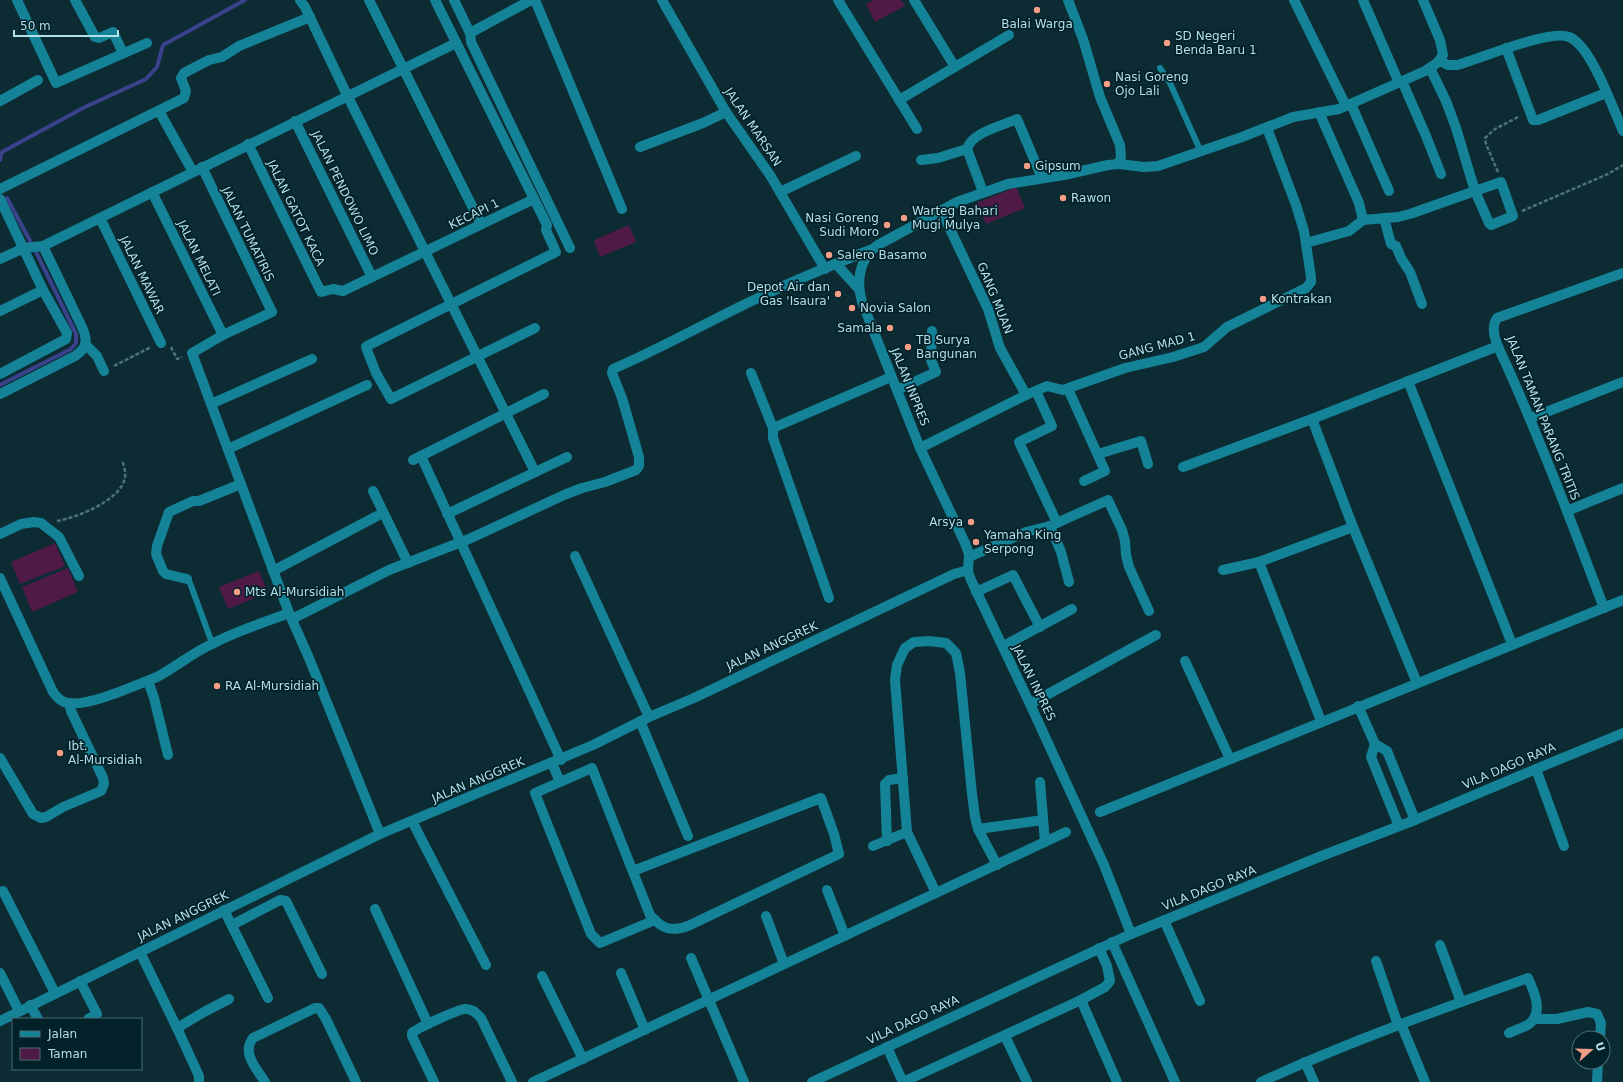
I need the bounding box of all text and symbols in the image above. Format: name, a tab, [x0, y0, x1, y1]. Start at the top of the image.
marker: Balai Warga	[1032, 5, 1042, 15]
scale bar	[14, 12, 118, 38]
place label: Balai Warga	[1001, 17, 1073, 31]
text: 50 m	[20, 19, 51, 33]
place label: SD Negeri Benda Baru 1	[1175, 29, 1257, 57]
marker: SD Negeri Benda Baru 1	[1162, 38, 1172, 48]
place label: Nasi Goreng Ojo Lali	[1115, 70, 1189, 98]
marker: Nasi Goreng Ojo Lali	[1102, 79, 1112, 89]
street label: JALAN MARSAN	[721, 84, 784, 169]
street label: JALAN PENDOWO LIMO	[308, 127, 381, 258]
street label: JALAN GATOT KACA	[264, 157, 328, 269]
place label: Gipsum	[1035, 159, 1081, 173]
marker: Gipsum	[1022, 161, 1032, 171]
street label: JALAN TUMATIRIS	[219, 183, 277, 284]
place label: Rawon	[1071, 191, 1111, 205]
marker: Rawon	[1058, 193, 1068, 203]
street label: KECAPI 1	[447, 196, 501, 232]
place label: Warteg Bahari Mugi Mulya	[912, 204, 998, 232]
place label: Nasi Goreng Sudi Moro	[805, 211, 879, 239]
marker: Warteg Bahari Mugi Mulya	[899, 213, 909, 223]
street label: JALAN MELATI	[174, 217, 223, 298]
marker: Nasi Goreng Sudi Moro	[882, 220, 892, 230]
street label: JALAN MAWAR	[117, 233, 167, 316]
place label: Salero Basamo	[837, 248, 927, 262]
marker: Salero Basamo	[824, 250, 834, 260]
street label: GANG MUAN	[974, 260, 1016, 336]
place label: Depot Air dan Gas 'Isaura'	[747, 280, 830, 308]
marker: Depot Air dan Gas 'Isaura'	[833, 289, 843, 299]
place label: Kontrakan	[1271, 292, 1332, 306]
marker: Kontrakan	[1258, 294, 1268, 304]
place label: Novia Salon	[860, 301, 931, 315]
marker: Novia Salon	[847, 303, 857, 313]
place label: Samala	[837, 321, 882, 335]
marker: Samala	[885, 323, 895, 333]
street label: GANG MAD 1	[1117, 329, 1197, 363]
place label: TB Surya Bangunan	[915, 333, 977, 361]
street label: JALAN TAMAN PARANG TRITIS	[1503, 333, 1582, 502]
marker: TB Surya Bangunan	[903, 342, 913, 352]
street label: JALAN INPRES	[888, 345, 932, 428]
place label: Arsya	[929, 515, 963, 529]
marker: Arsya	[966, 517, 976, 527]
place label: Yamaha King Serpong	[983, 528, 1061, 556]
marker: Yamaha King Serpong	[971, 537, 981, 547]
place label: Mts Al-Mursidiah	[245, 585, 344, 599]
marker: Mts Al-Mursidiah	[232, 587, 242, 597]
street label: JALAN ANGGREK	[723, 618, 821, 674]
street label: JALAN INPRES	[1009, 642, 1058, 723]
place label: RA Al-Mursidiah	[225, 679, 319, 693]
marker: RA Al-Mursidiah	[212, 681, 222, 691]
place label: Ibt. Al-Mursidiah	[68, 739, 142, 767]
street label: VILA DAGO RAYA	[1460, 740, 1559, 792]
marker: Ibt. Al-Mursidiah	[55, 748, 65, 758]
street label: JALAN ANGGREK	[429, 754, 527, 806]
street label: VILA DAGO RAYA	[1160, 862, 1259, 913]
street label: JALAN ANGGREK	[135, 887, 232, 944]
street label: VILA DAGO RAYA	[865, 992, 962, 1047]
legend	[12, 1018, 142, 1070]
text: Jalan	[47, 1027, 77, 1041]
north arrow	[1571, 1030, 1611, 1070]
text: U	[1592, 1040, 1608, 1053]
text: Taman	[47, 1047, 87, 1061]

